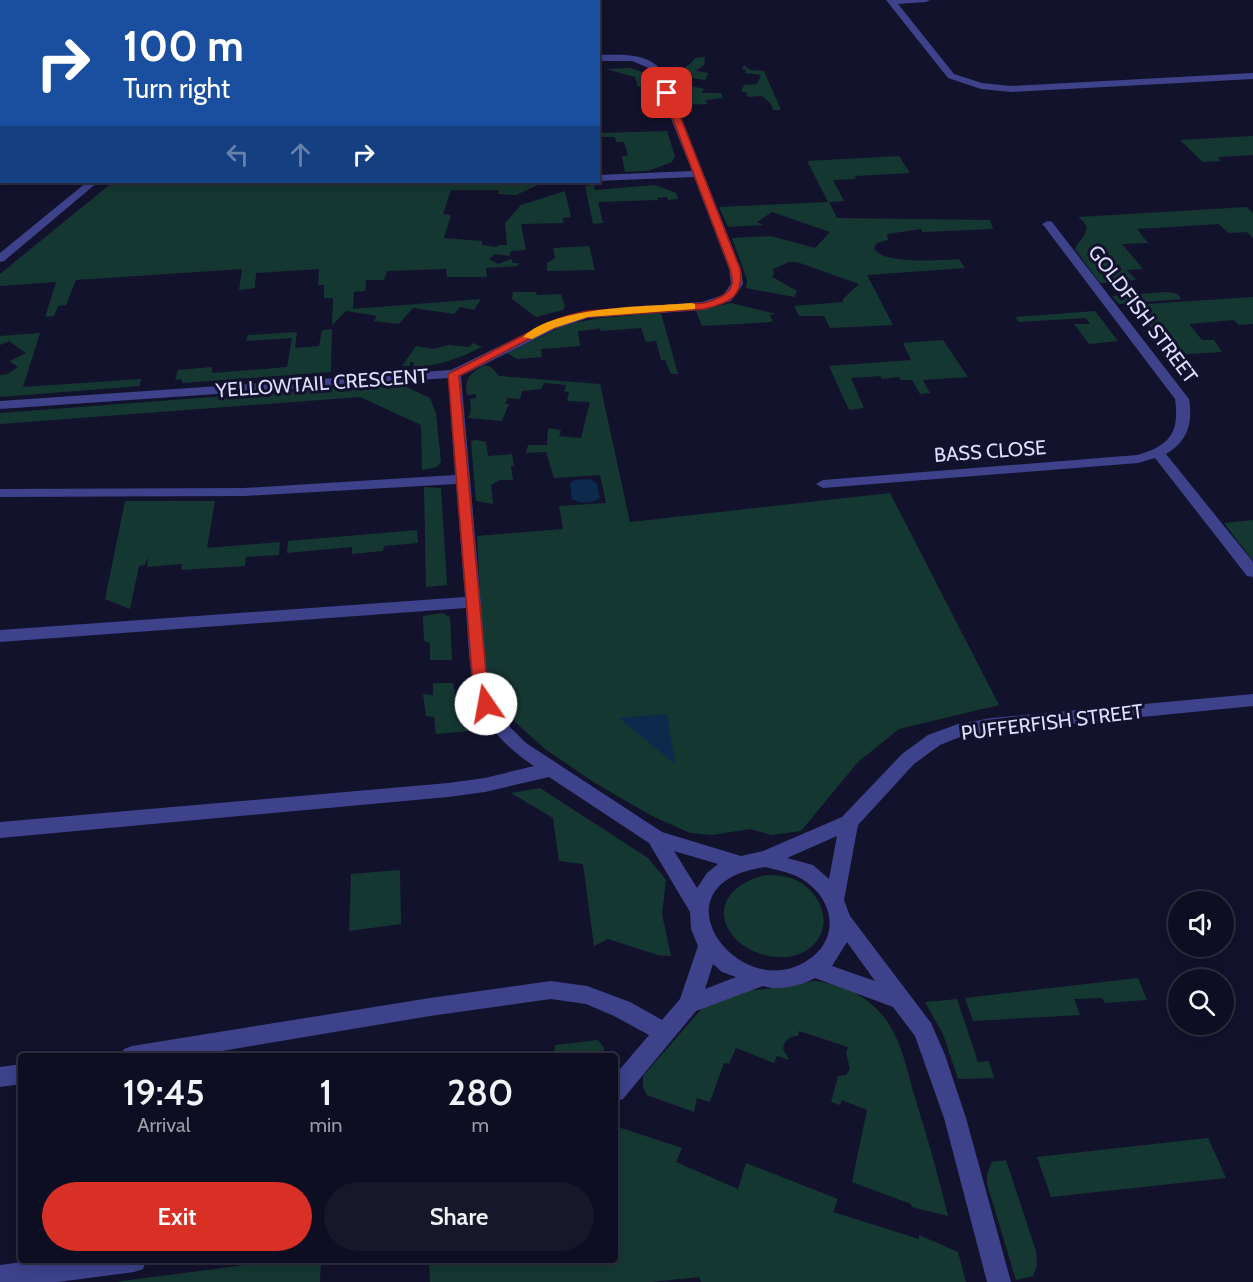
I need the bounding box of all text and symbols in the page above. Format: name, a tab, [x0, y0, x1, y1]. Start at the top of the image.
text: 100 m	[123, 20, 244, 72]
icon: right	[24, 24, 102, 102]
pin	[641, 67, 692, 118]
text: Turn right	[123, 72, 230, 105]
icon: arrive	[650, 76, 683, 109]
icon: left	[221, 138, 254, 171]
icon: ahead	[284, 138, 317, 171]
icon: right	[347, 138, 380, 171]
street label: GOLDFISH STREET	[1083, 240, 1203, 388]
street label: YELLOWTAIL CRESCENT	[214, 364, 429, 402]
street label: BASS CLOSE	[933, 435, 1047, 467]
position arrow	[454, 672, 518, 736]
street label: PUFFERFISH STREET	[960, 699, 1145, 745]
map controls	[1168, 891, 1234, 1035]
button: sound	[1168, 891, 1234, 957]
button: search	[1168, 969, 1234, 1035]
text: 19:45	[123, 1070, 205, 1114]
text: 1	[320, 1070, 332, 1114]
text: 280	[447, 1070, 513, 1114]
text: Arrival	[137, 1113, 190, 1137]
text: min	[310, 1113, 342, 1137]
text: m	[471, 1113, 489, 1137]
button: Exit	[42, 1182, 312, 1251]
button: Share	[324, 1182, 594, 1251]

